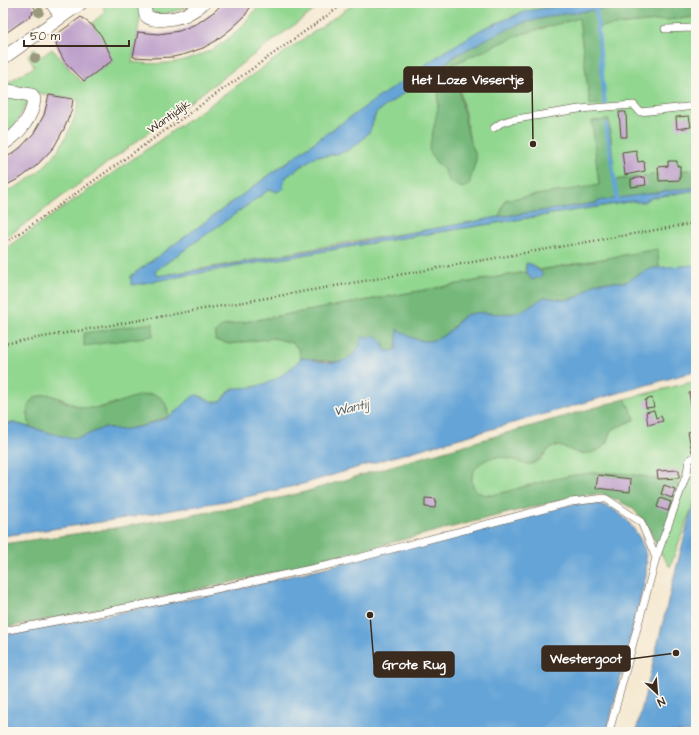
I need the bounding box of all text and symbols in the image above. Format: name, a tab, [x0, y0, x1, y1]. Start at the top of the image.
scale bar	[24, 22, 129, 48]
text: 50 m	[30, 28, 61, 45]
callout: Het Loze Vissertje	[404, 67, 532, 92]
text: Het Loze Vissertje	[412, 71, 524, 90]
street label: Wantijdijk	[144, 95, 195, 138]
water label: Wantij	[332, 395, 372, 421]
callout: Westergoot	[542, 646, 630, 671]
text: Westergoot	[549, 650, 623, 670]
callout: Grote Rug	[374, 652, 454, 677]
text: Grote Rug	[382, 656, 446, 676]
north arrow	[637, 673, 677, 713]
text: N	[655, 693, 668, 710]

